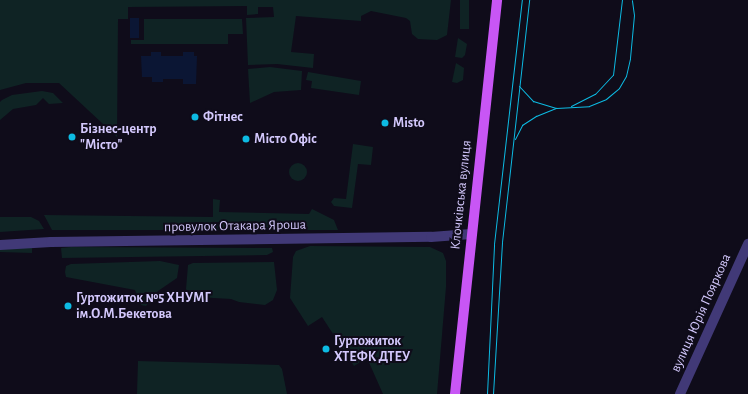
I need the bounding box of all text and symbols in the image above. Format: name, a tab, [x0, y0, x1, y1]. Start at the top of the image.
place label: Фітнес	[203, 109, 243, 125]
marker: Фітнес	[190, 112, 200, 122]
place label: Misto	[393, 115, 425, 131]
marker: Misto	[380, 118, 390, 128]
place label: Бізнес-центр "Місто"	[80, 121, 156, 154]
place label: Місто Офіс	[254, 131, 317, 147]
marker: Бізнес-центр "Місто"	[67, 132, 77, 142]
marker: Місто Офіс	[241, 134, 251, 144]
street label: Клочківська вулиця	[447, 139, 475, 251]
street label: провулок Отакара Яроша	[164, 216, 306, 236]
street label: вулиця Юрія Пояркова	[667, 251, 735, 375]
place label: Гуртожиток №5 ХНУМГ ім.О.М.Бекетова	[76, 290, 211, 322]
marker: Гуртожиток №5 ХНУМГ ім.О.М.Бекетова	[63, 301, 73, 311]
place label: Гуртожиток ХТЕФК ДТЕУ	[334, 333, 410, 366]
marker: Гуртожиток ХТЕФК ДТЕУ	[321, 344, 331, 354]

